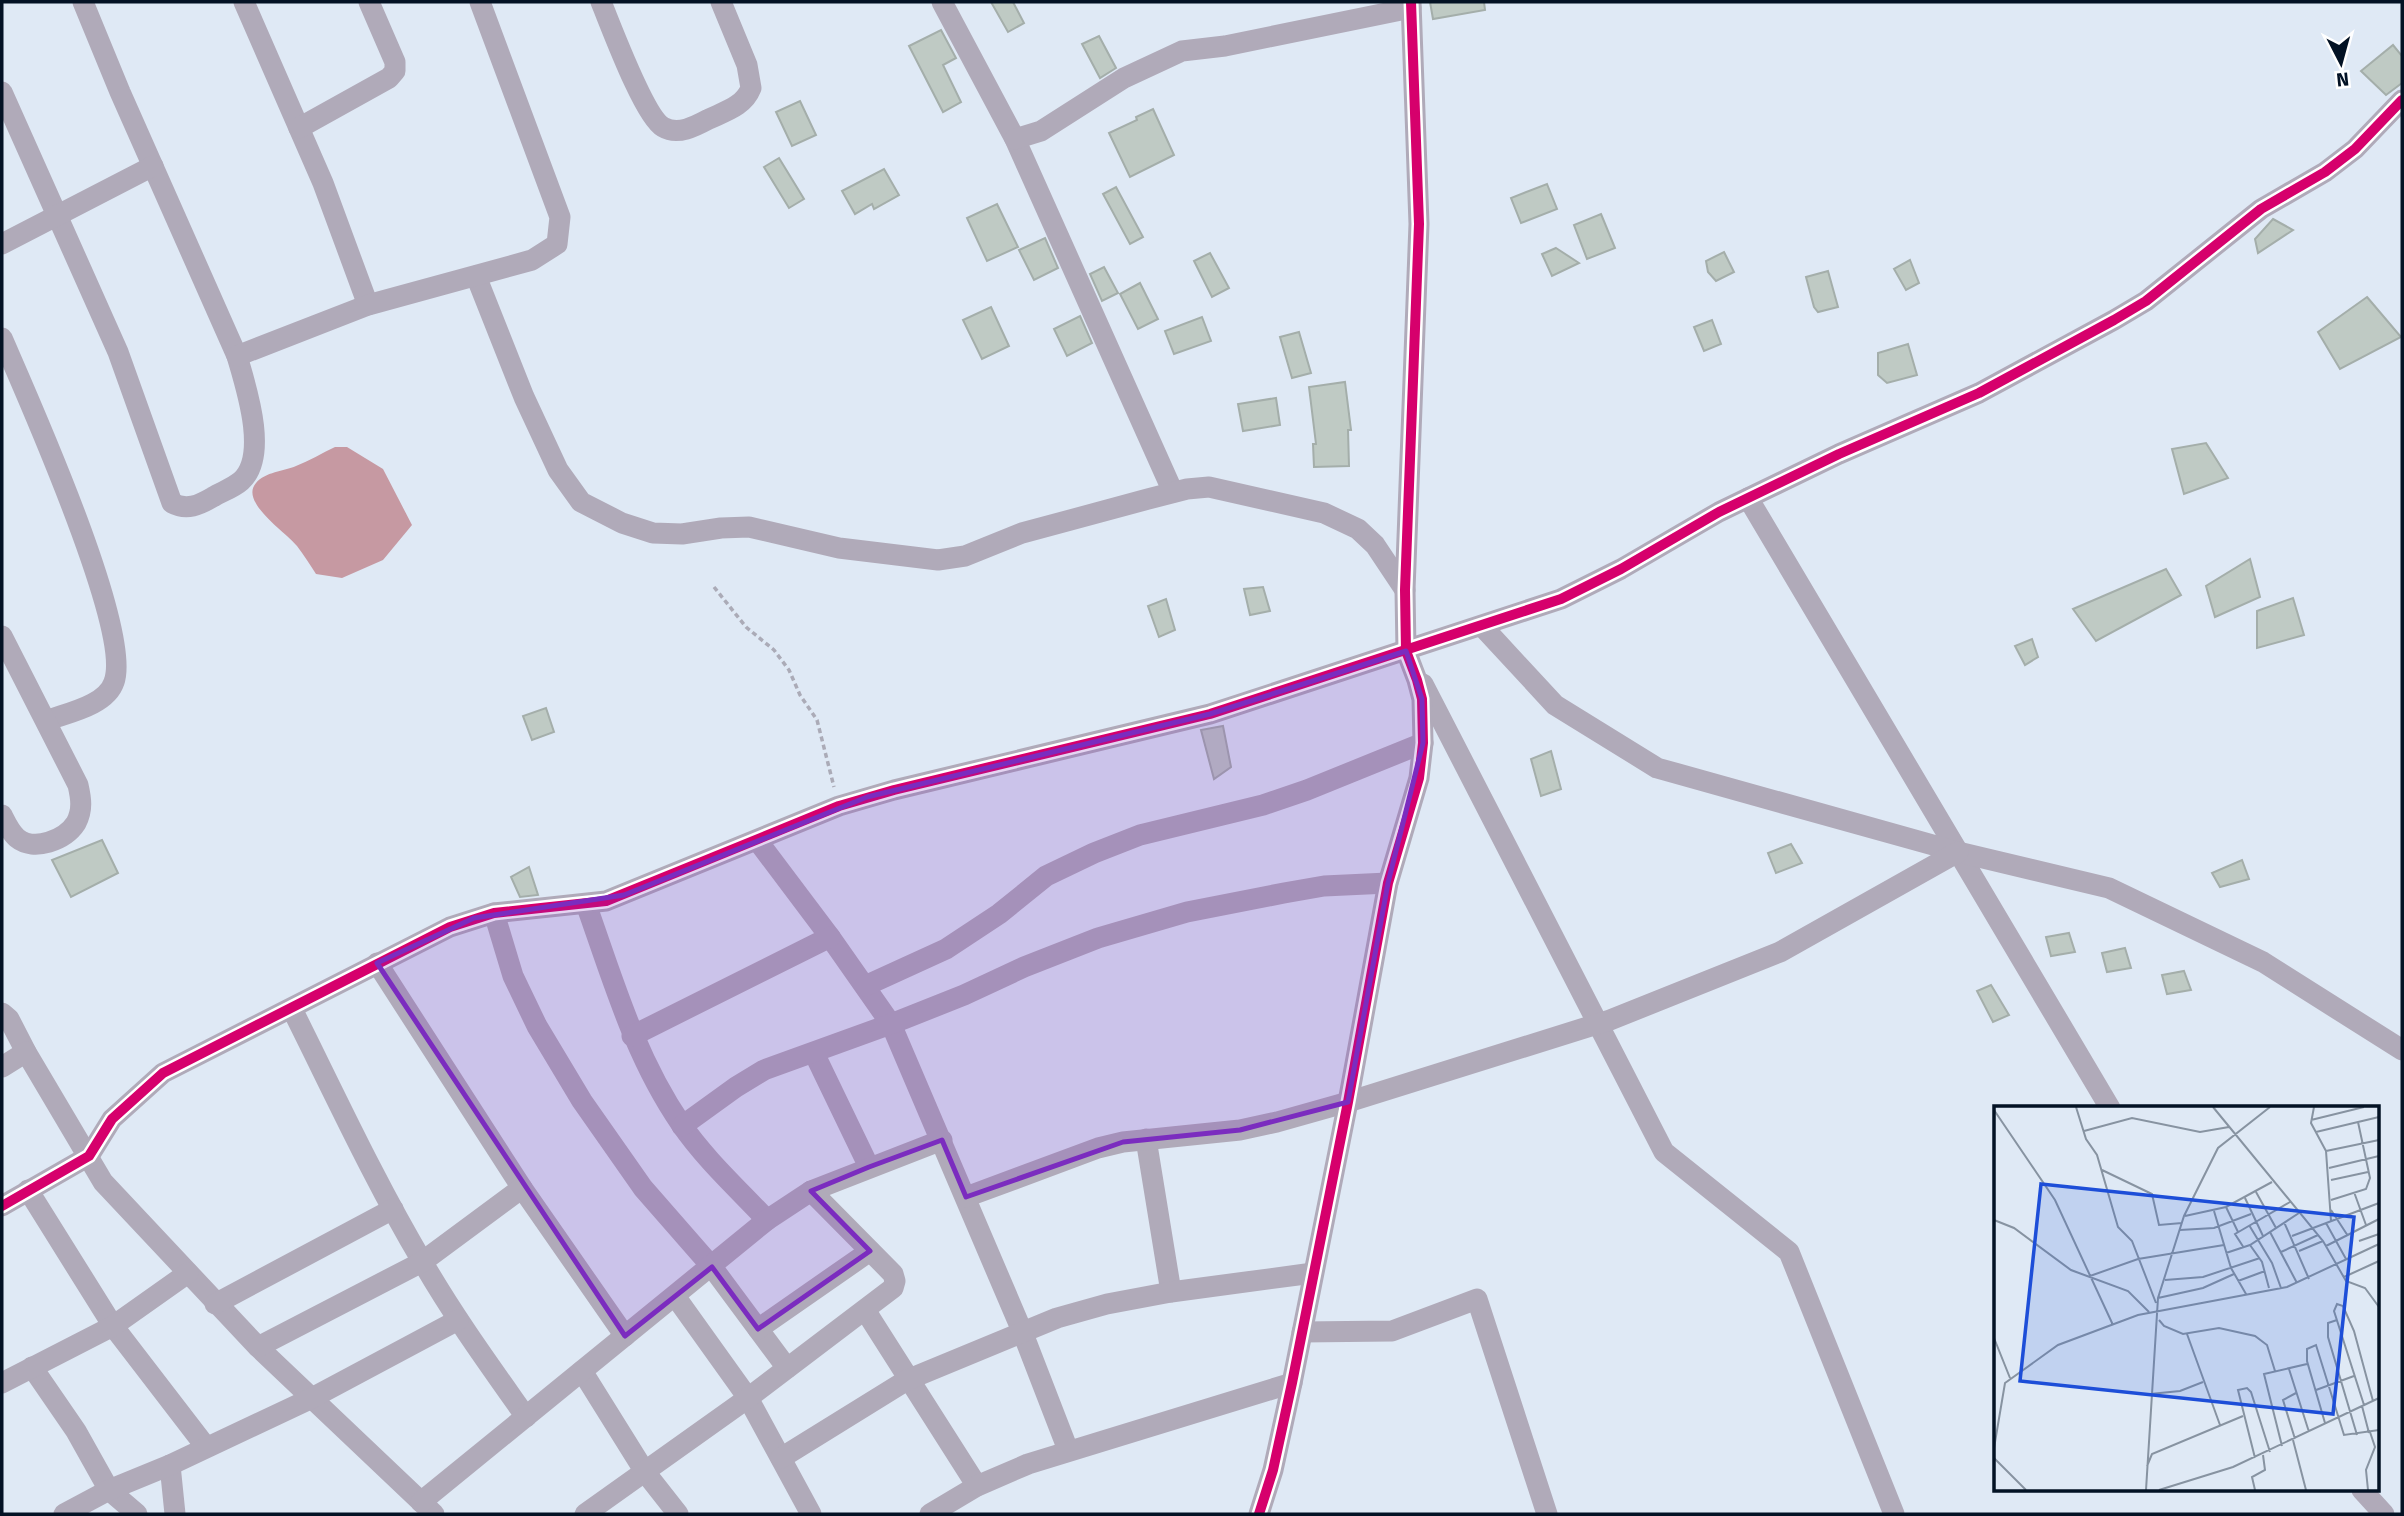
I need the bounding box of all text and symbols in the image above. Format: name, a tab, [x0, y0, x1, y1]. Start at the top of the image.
north arrow	[2306, 28, 2376, 98]
text: N	[2335, 67, 2350, 92]
inset map	[1994, 1106, 2380, 1492]

